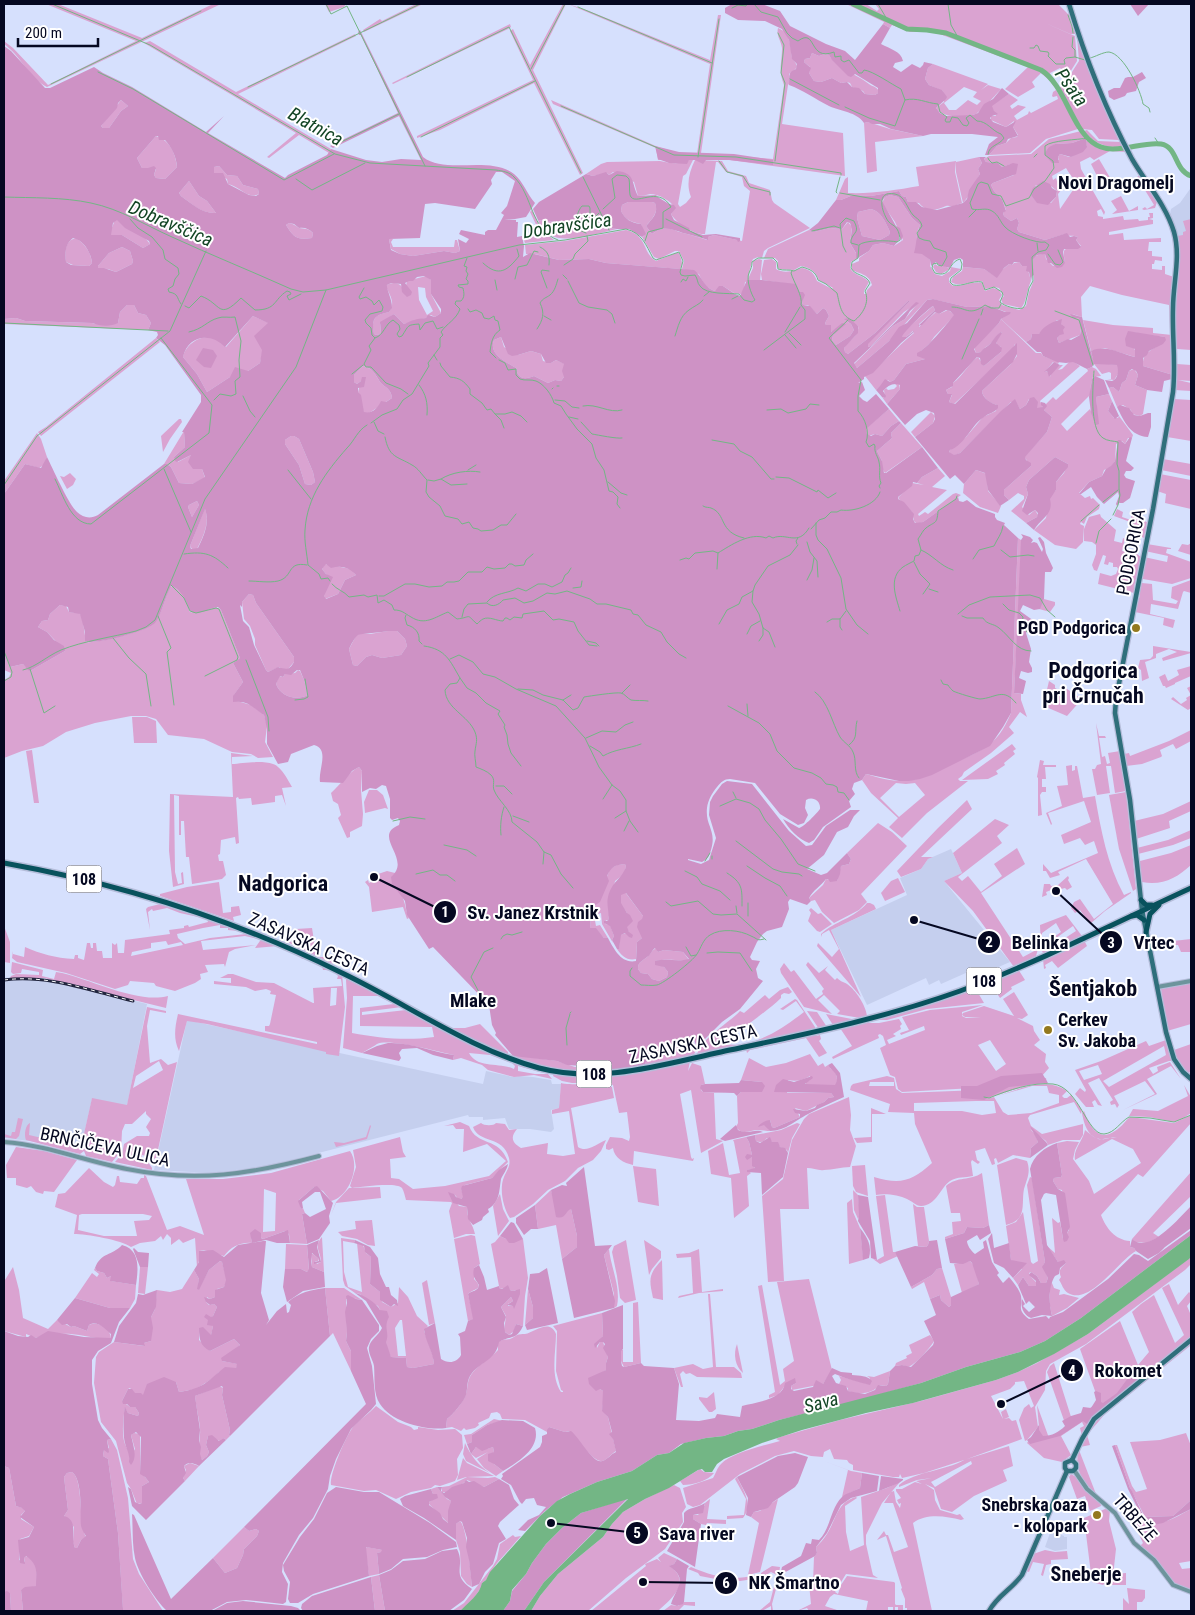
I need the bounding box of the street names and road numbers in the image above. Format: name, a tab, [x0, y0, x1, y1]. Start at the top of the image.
street label: PODGORICA	[1112, 507, 1149, 597]
road number: 108	[66, 866, 102, 892]
street label: ZASAVSKA CESTA	[245, 907, 373, 980]
road number: 108	[966, 968, 1002, 994]
street label: ZASAVSKA CESTA	[627, 1020, 759, 1067]
road number: 108	[576, 1060, 612, 1088]
street label: BRNČIČEVA ULICA	[38, 1123, 172, 1171]
street label: TRBEŽE	[1109, 1490, 1162, 1546]

